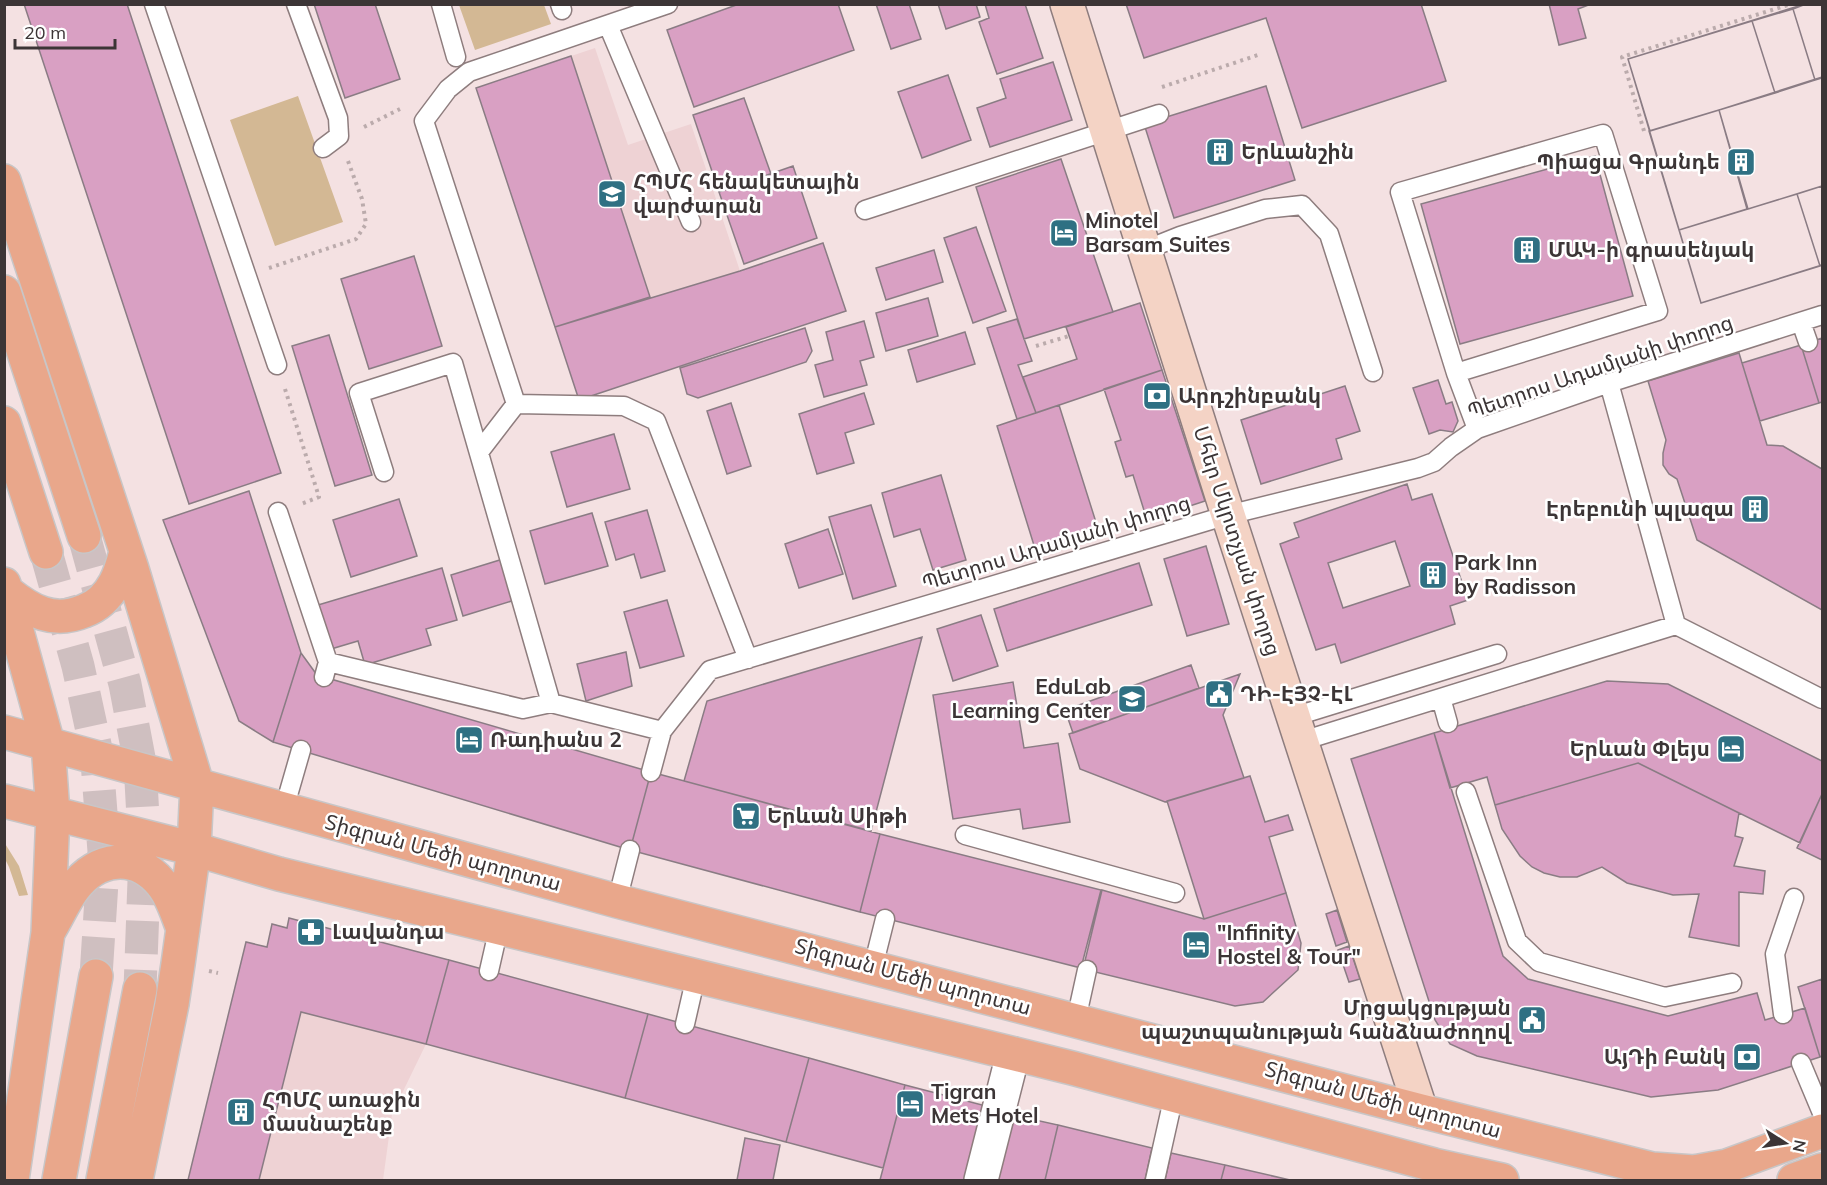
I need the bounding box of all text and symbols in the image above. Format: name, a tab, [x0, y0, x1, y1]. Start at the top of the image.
scale bar	[15, 12, 116, 50]
text: 20 m	[24, 21, 66, 44]
building icon: Երևանշին	[1204, 136, 1236, 168]
place label: Երևանշին	[1241, 138, 1354, 164]
building icon: Պիացա Գրանդե	[1725, 146, 1757, 178]
place label: Պիացա Գրանդե	[1537, 148, 1720, 174]
place label: ՀՊՄՀ հենակետային վարժարան	[633, 168, 860, 218]
school or university icon: ՀՊՄՀ հենակետային վարժարան	[596, 178, 628, 210]
place label: Minotel Barsam Suites	[1085, 207, 1230, 257]
hotel icon: Minotel Barsam Suites	[1048, 217, 1080, 249]
building icon: ՄԱԿ-ի գրասենյակ	[1511, 234, 1543, 266]
place label: ՄԱԿ-ի գրասենյակ	[1548, 236, 1755, 262]
street label: Պետրոս Ադամյանի փողոց	[1463, 308, 1736, 424]
bank icon: Արդշինբանկ	[1141, 380, 1173, 412]
place label: Արդշինբանկ	[1178, 382, 1321, 408]
street label: Մհեր Մկրտչյան փողոց	[1188, 423, 1287, 659]
street label: Պետրոս Ադամյանի փողոց	[918, 489, 1193, 595]
building icon: Էրեբունի պլազա	[1739, 493, 1771, 525]
place label: Էրեբունի պլազա	[1546, 495, 1734, 521]
place label: Park Inn by Radisson	[1454, 549, 1576, 599]
building icon: Park Inn by Radisson	[1417, 559, 1449, 591]
place label: EduLab Learning Center	[952, 673, 1112, 723]
public building icon: ԴԻ-ԷՅՉ-ԷԼ	[1203, 678, 1235, 710]
place label: ԴԻ-ԷՅՉ-ԷԼ	[1240, 680, 1353, 706]
school or university icon: EduLab Learning Center	[1116, 683, 1148, 715]
hotel icon: Ռադիանս 2	[453, 724, 485, 756]
place label: Ռադիանս 2	[490, 726, 622, 752]
hotel icon: Երևան Փլեյս	[1715, 733, 1747, 765]
place label: Երևան Փլեյս	[1570, 735, 1710, 761]
supermarket icon: Երևան Սիթի	[730, 800, 762, 832]
place label: Երևան Սիթի	[767, 802, 908, 828]
street label: Տիգրան Մեծի պողոտա	[323, 808, 564, 896]
pharmacy icon: Լավանդա	[295, 916, 327, 948]
place label: Լավանդա	[332, 918, 444, 944]
place label: "Infinity Hostel & Tour"	[1217, 919, 1361, 969]
hotel icon: "Infinity Hostel & Tour"	[1180, 929, 1212, 961]
street label: Տիգրան Մեծի պողոտա	[793, 932, 1034, 1020]
place label: Մրցակցության պաշտպանության հանձնաժողով	[1141, 994, 1512, 1044]
public building icon: Մրցակցության պաշտպանության հանձնաժողով	[1516, 1004, 1548, 1036]
bank icon: ԱյԴի Բանկ	[1731, 1041, 1763, 1073]
place label: ԱյԴի Բանկ	[1604, 1043, 1726, 1069]
street label: Տիգրան Մեծի պողոտա	[1263, 1055, 1504, 1143]
place label: Tigran Mets Hotel	[931, 1078, 1038, 1128]
place label: ՀՊՄՀ առաջին մասնաշենք	[262, 1086, 421, 1136]
hotel icon: Tigran Mets Hotel	[894, 1088, 926, 1120]
building icon: ՀՊՄՀ առաջին մասնաշենք	[225, 1096, 257, 1128]
north arrow	[1755, 1113, 1815, 1173]
text: N	[1789, 1138, 1811, 1154]

